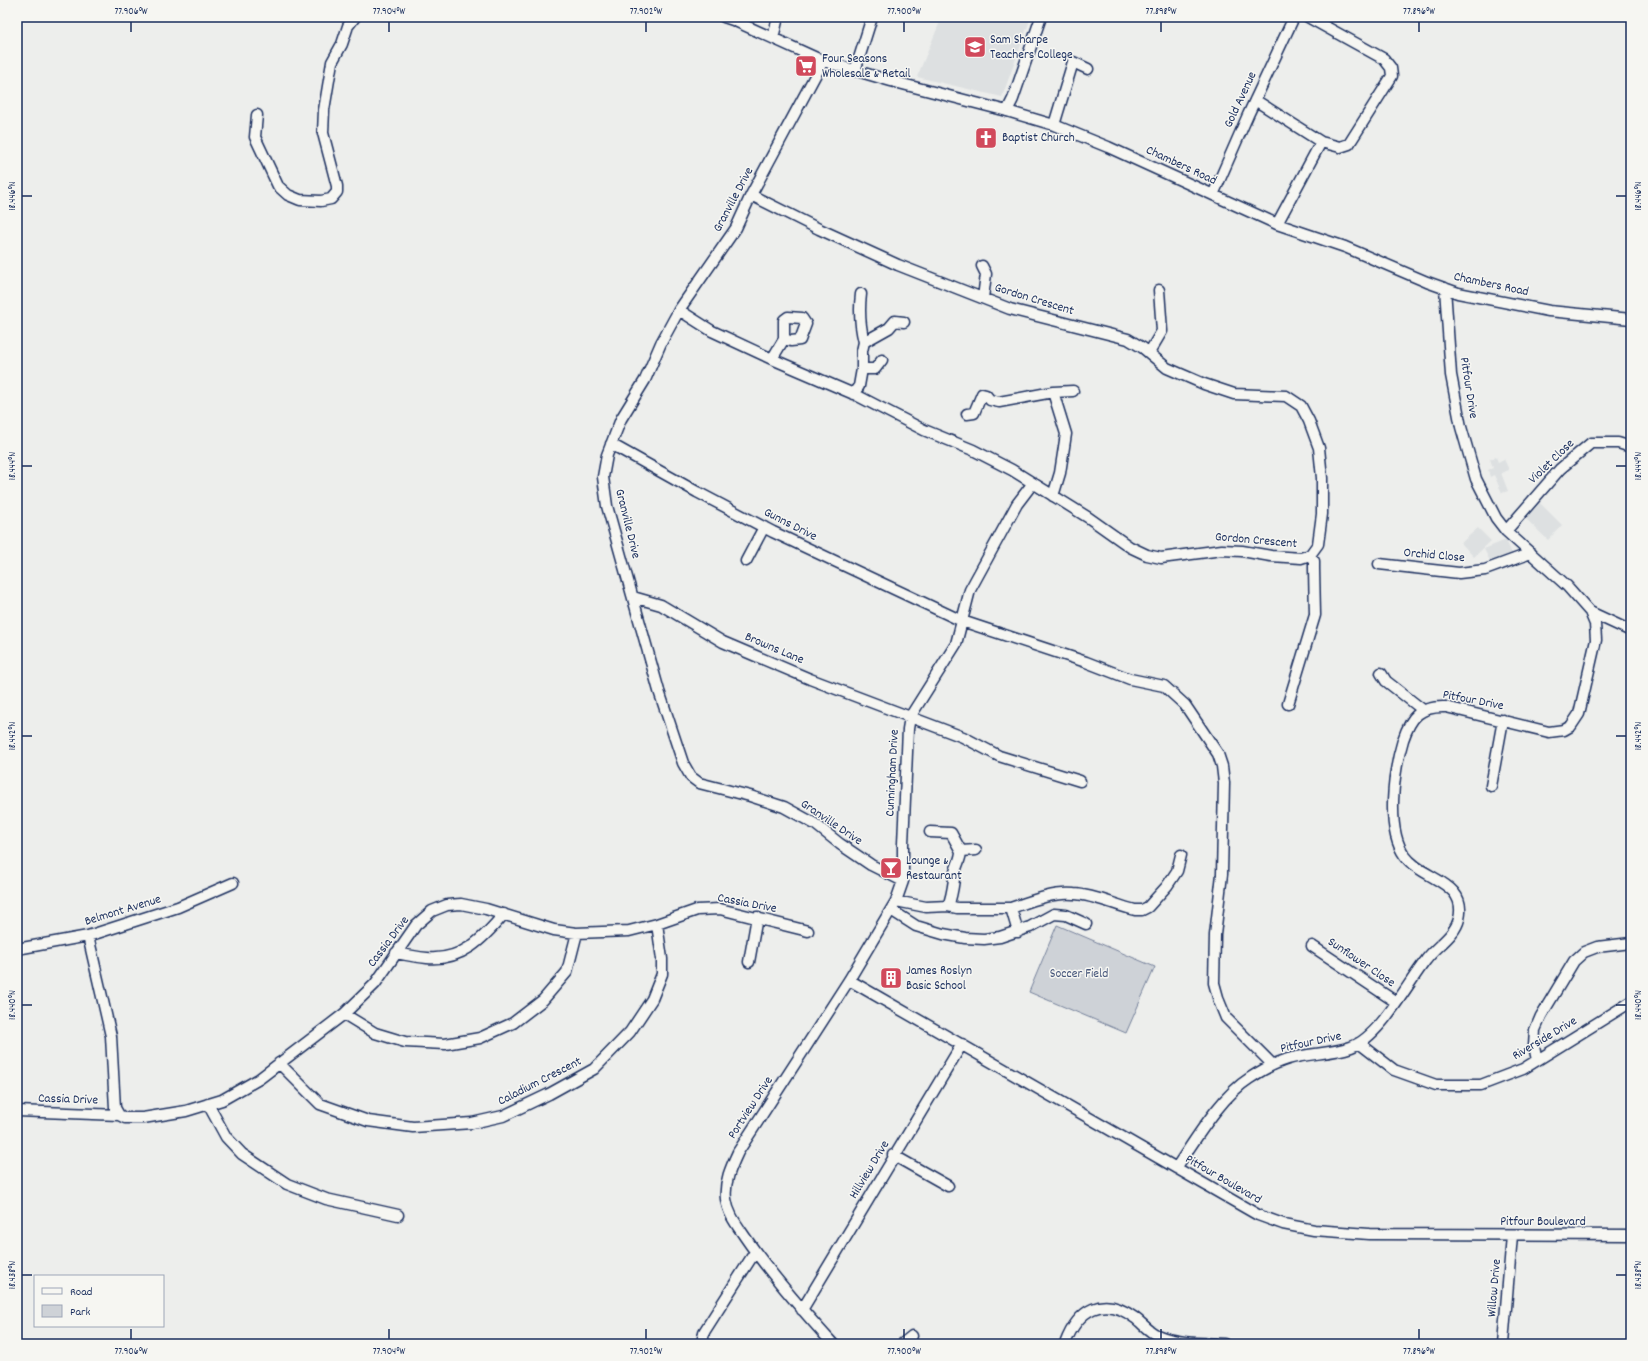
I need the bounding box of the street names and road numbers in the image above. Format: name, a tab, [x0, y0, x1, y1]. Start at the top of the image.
street label: Gold Avenue	[1220, 69, 1262, 131]
street label: Chambers Road	[1142, 141, 1220, 191]
street label: Granville Drive	[709, 164, 759, 236]
street label: Chambers Road	[1452, 268, 1530, 302]
street label: Gordon Crescent	[992, 279, 1076, 321]
street label: Pitfour Drive	[1454, 356, 1482, 420]
street label: Violet Close	[1525, 435, 1579, 489]
street label: Granville Drive	[609, 487, 645, 561]
street label: Gunns Drive	[760, 503, 820, 547]
street label: Gordon Crescent	[1214, 528, 1298, 554]
street label: Orchid Close	[1403, 544, 1466, 568]
street label: Browns Lane	[741, 628, 807, 670]
street label: Pitfour Drive	[1441, 686, 1505, 716]
street label: Cunningham Drive	[881, 729, 905, 817]
street label: Granville Drive	[796, 795, 866, 851]
street label: Cassia Drive	[716, 889, 779, 919]
street label: Belmont Avenue	[82, 890, 164, 932]
street label: Cassia Drive	[363, 912, 415, 972]
street label: Sunflower Close	[1323, 933, 1399, 993]
street label: Riverside Drive	[1509, 1012, 1581, 1066]
street label: Pitfour Drive	[1279, 1027, 1344, 1059]
street label: Caladium Crescent	[495, 1053, 585, 1111]
street label: Portview Drive	[724, 1073, 779, 1143]
street label: Cassia Drive	[38, 1089, 99, 1111]
street label: Hillview Drive	[845, 1137, 895, 1203]
street label: Pitfour Boulevard	[1181, 1150, 1265, 1210]
street label: Pitfour Boulevard	[1500, 1213, 1586, 1232]
street label: Willow Drive	[1483, 1258, 1507, 1318]

